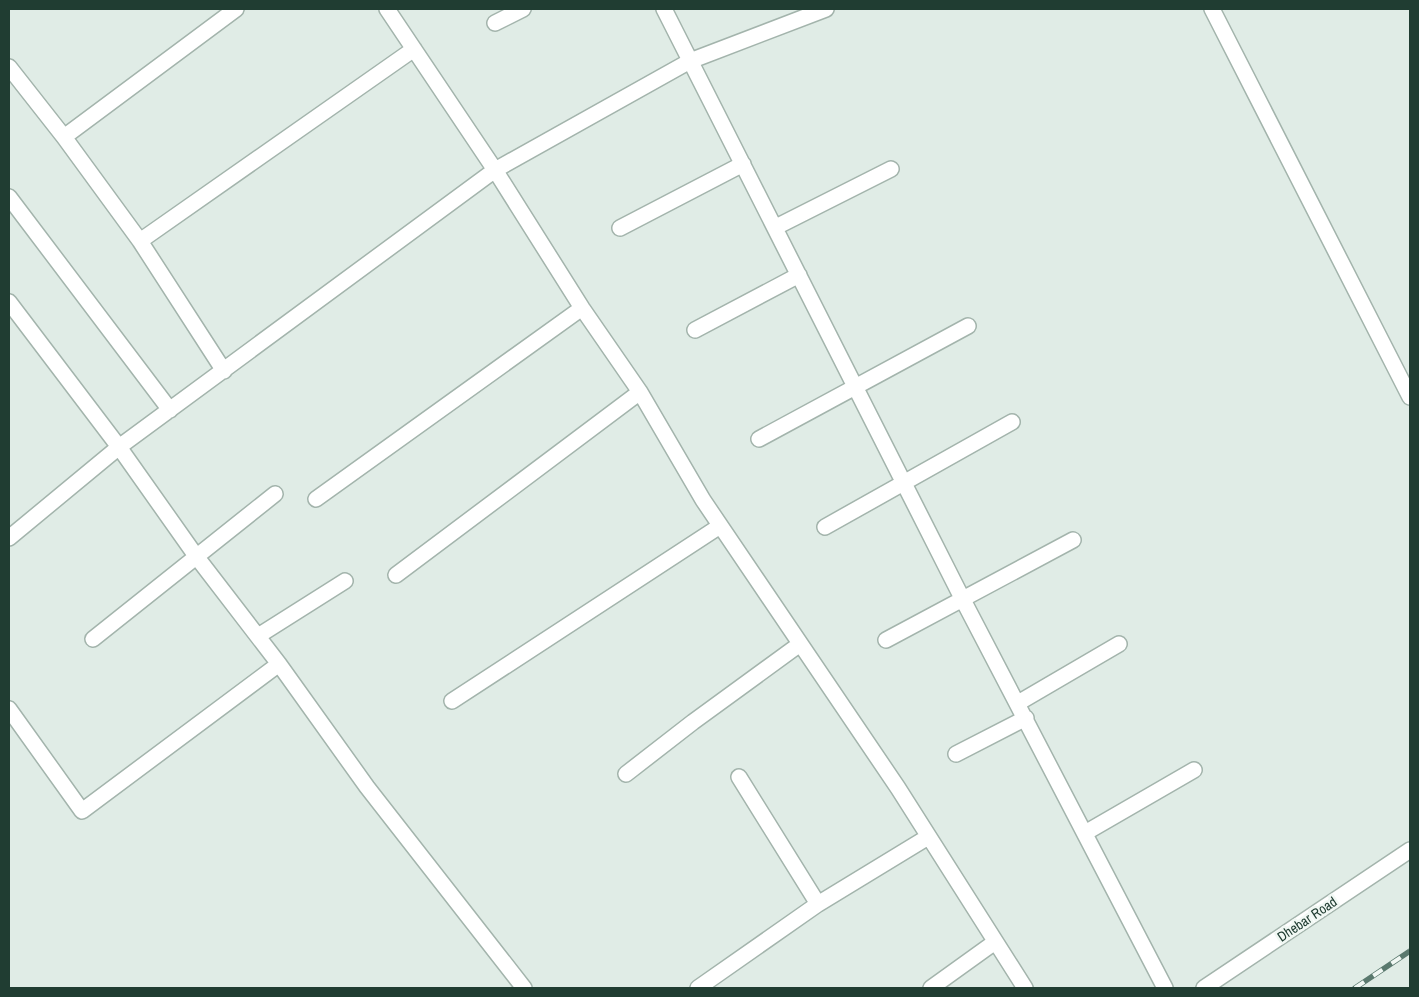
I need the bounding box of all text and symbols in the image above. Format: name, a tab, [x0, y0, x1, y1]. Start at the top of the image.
street label: Dhebar Road	[1274, 892, 1340, 946]

